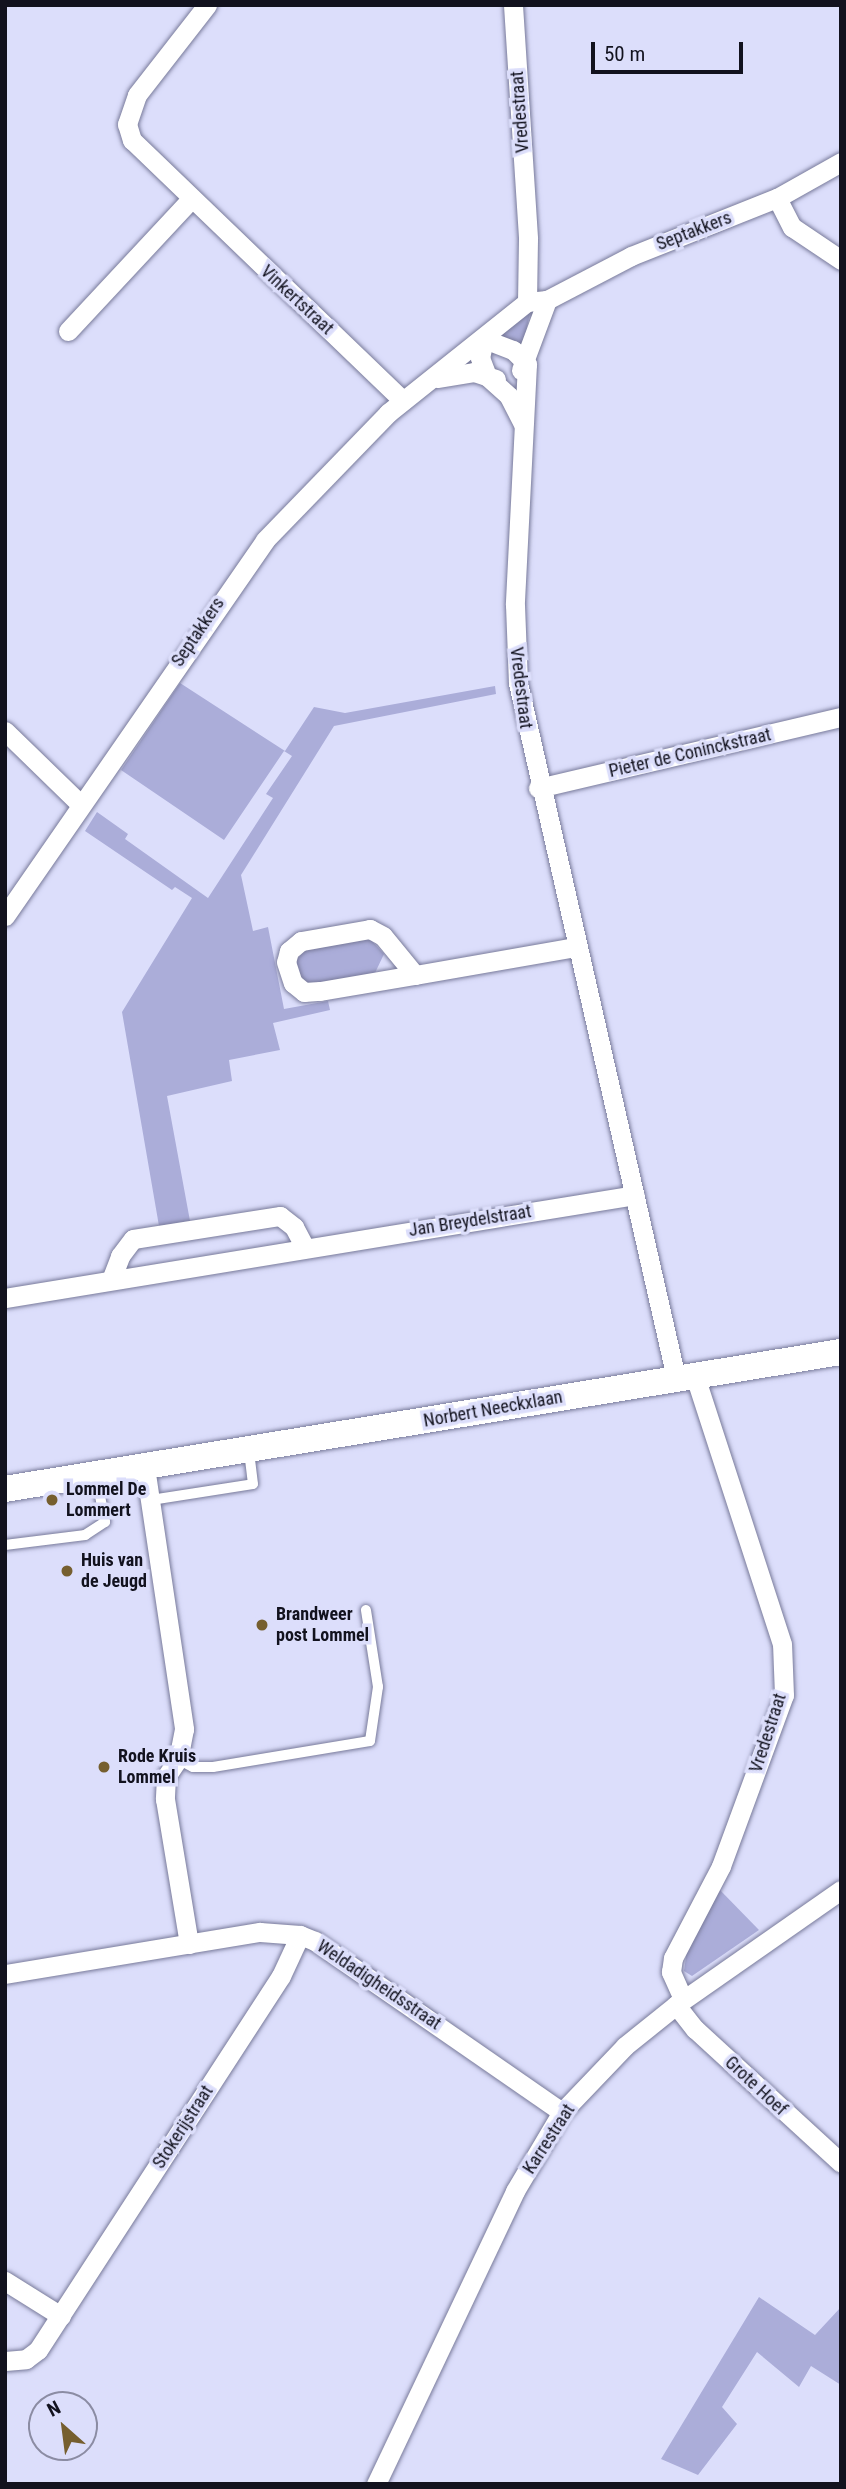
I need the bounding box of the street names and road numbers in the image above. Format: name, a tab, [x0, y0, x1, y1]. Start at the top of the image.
street label: Vredestraat	[506, 70, 534, 154]
street label: Septakkers	[653, 207, 735, 255]
street label: Vinkertstraat	[256, 261, 338, 339]
street label: Septakkers	[167, 593, 229, 671]
street label: Vredestraat	[505, 646, 537, 730]
street label: Pieter de Coninckstraat	[607, 724, 773, 782]
street label: Jan Breydelstraat	[407, 1201, 533, 1241]
street label: Norbert Neeckxlaan	[422, 1386, 564, 1432]
street label: Vredestraat	[745, 1691, 791, 1775]
street label: Weldadigheidsstraat	[313, 1935, 445, 2035]
street label: Grote Hoef	[720, 2052, 792, 2120]
street label: Stokerijstraat	[148, 2081, 218, 2173]
street label: Karrestraat	[518, 2100, 580, 2178]

